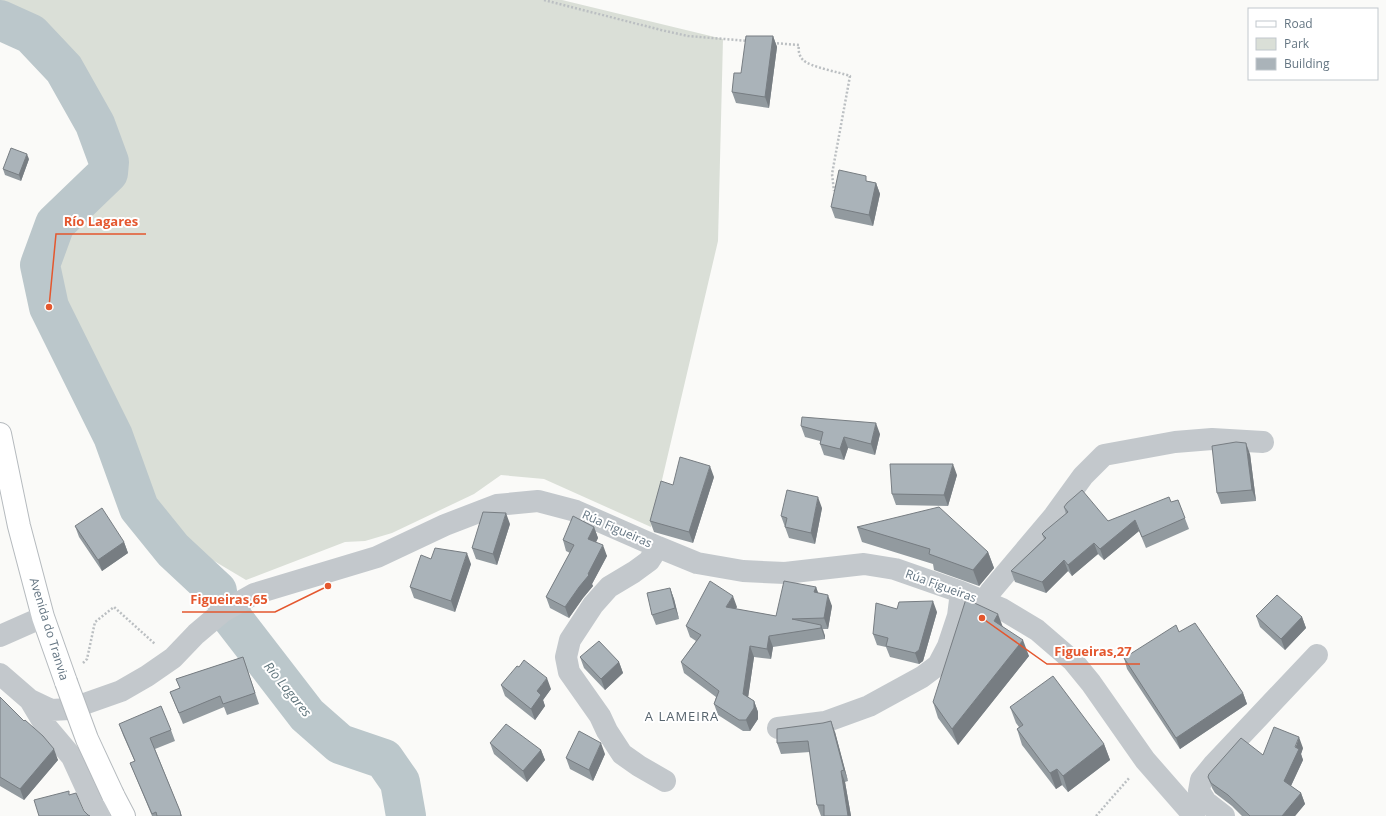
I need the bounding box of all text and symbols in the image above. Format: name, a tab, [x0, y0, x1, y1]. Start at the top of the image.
legend	[1248, 8, 1378, 80]
text: Road	[1284, 15, 1313, 32]
text: Park	[1284, 35, 1310, 52]
text: Building	[1284, 55, 1330, 72]
callout: Río Lagares	[56, 209, 146, 234]
text: Río Lagares	[64, 212, 138, 230]
street label: Rúa Figueiras	[580, 506, 655, 552]
street label: Rúa Figueiras	[903, 565, 979, 606]
street label: Avenida do Tranvia	[26, 575, 73, 682]
callout: Figueiras,65	[182, 587, 275, 612]
text: Figueiras,65	[190, 590, 268, 608]
callout: Figueiras,27	[1047, 639, 1140, 664]
text: Figueiras,27	[1054, 642, 1132, 660]
water label: Río Lagares	[260, 658, 316, 721]
district label: A LAMEIRA	[645, 707, 719, 725]

